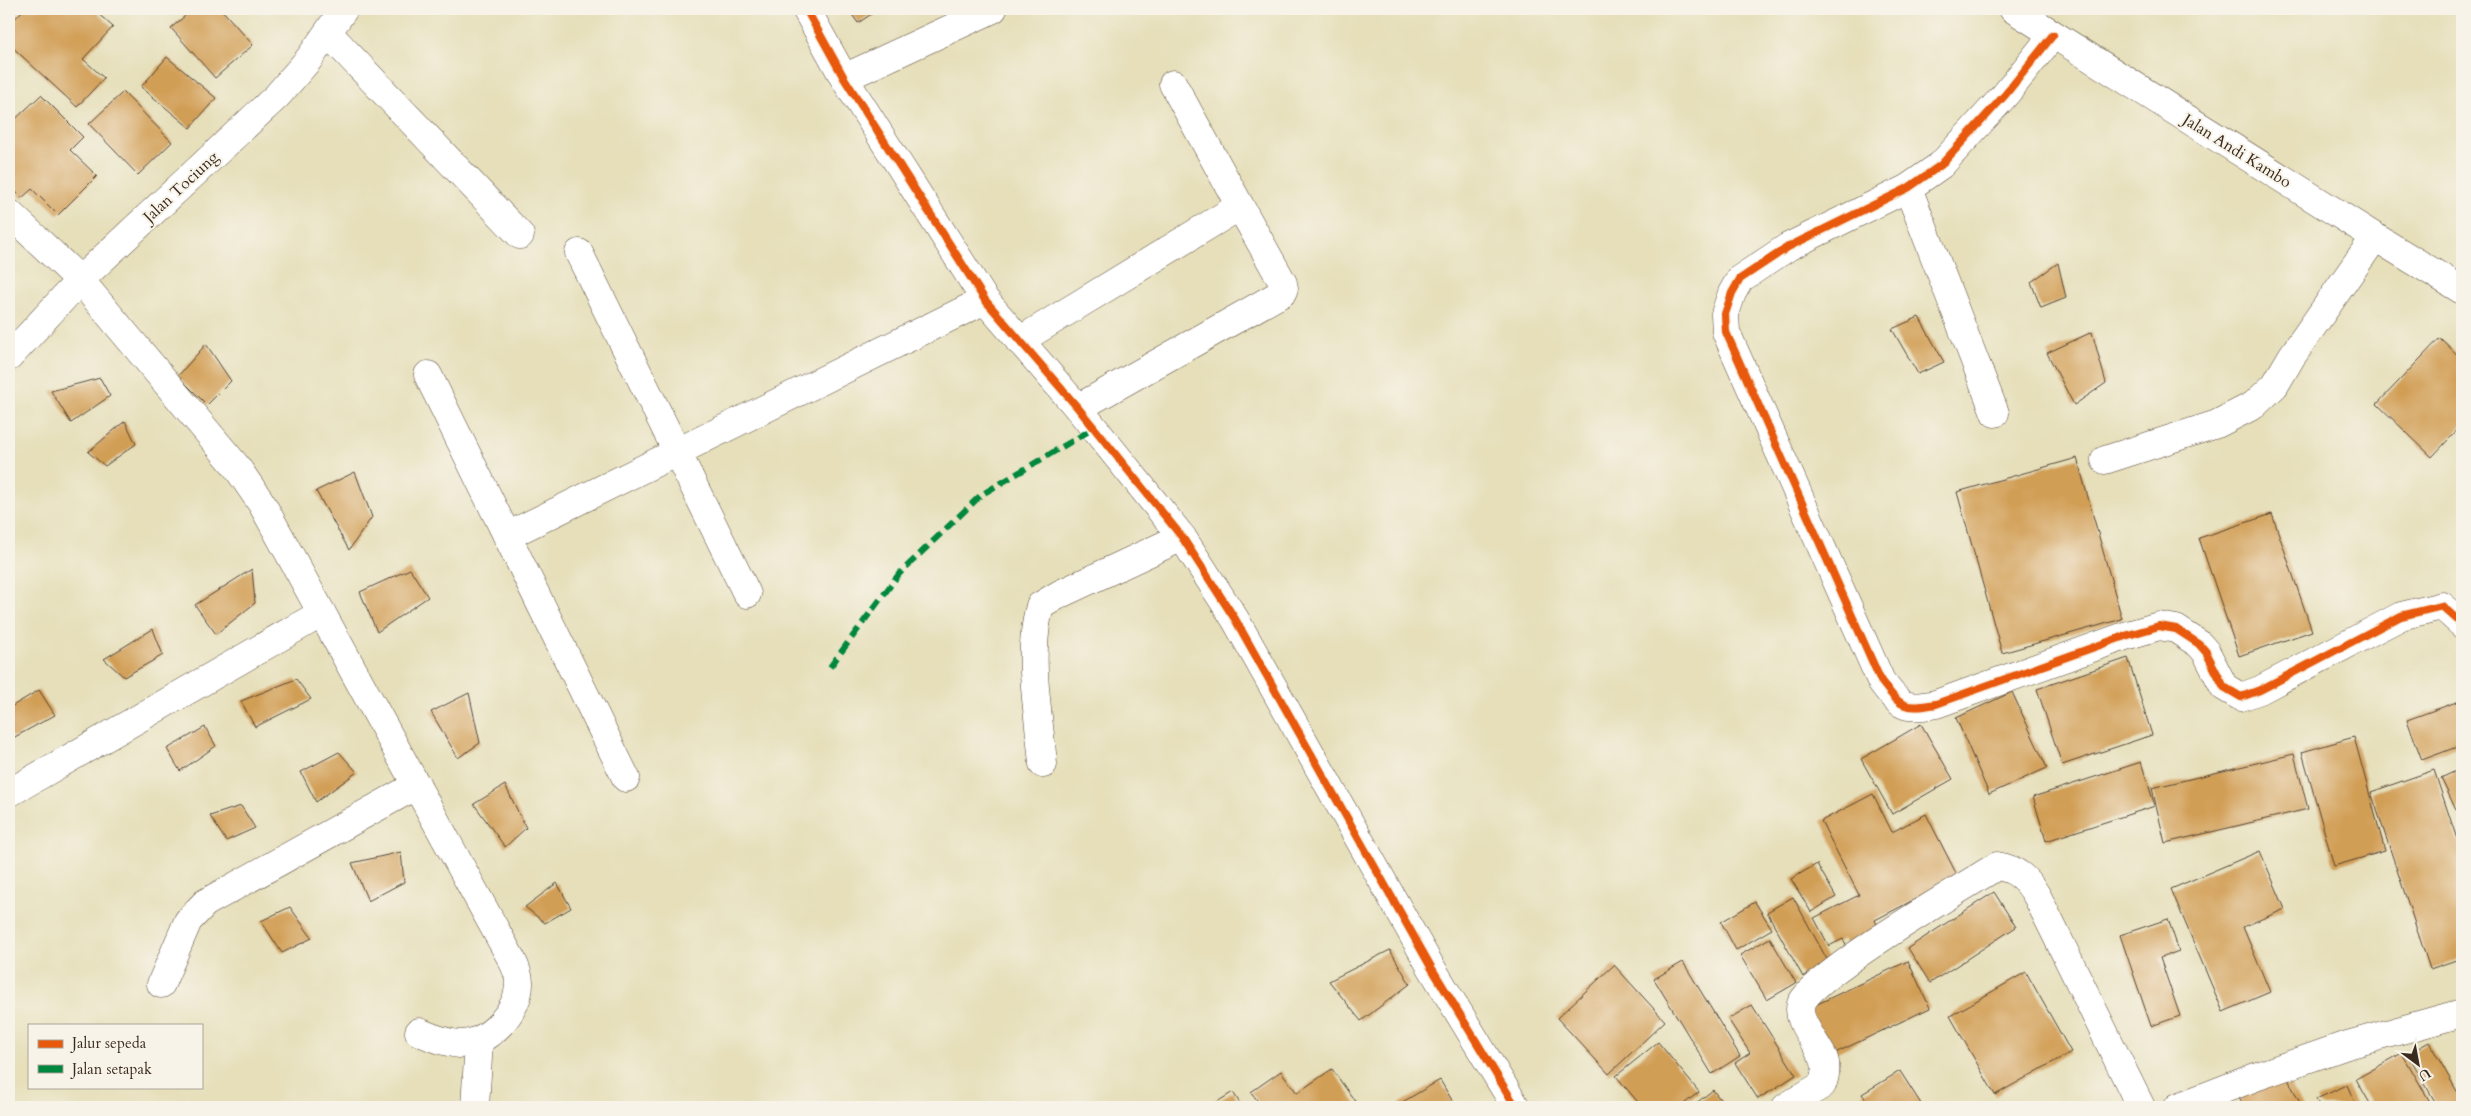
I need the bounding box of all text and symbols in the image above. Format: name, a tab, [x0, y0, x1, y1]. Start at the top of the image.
street label: Jalan Andi Kambo	[2177, 108, 2296, 193]
street label: Jalan Tociung	[137, 146, 224, 229]
legend	[28, 1024, 202, 1088]
text: Jalur sepeda	[70, 1033, 147, 1053]
north arrow	[2394, 1038, 2444, 1088]
text: Jalan setapak	[70, 1059, 152, 1079]
text: U	[2414, 1064, 2435, 1086]

